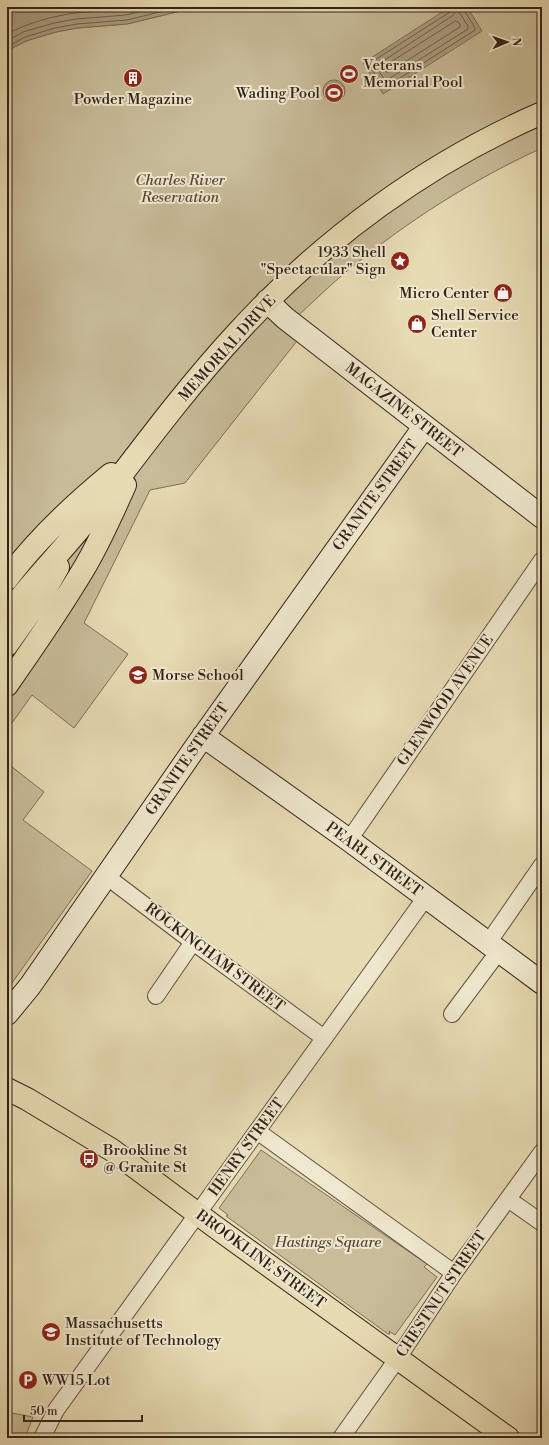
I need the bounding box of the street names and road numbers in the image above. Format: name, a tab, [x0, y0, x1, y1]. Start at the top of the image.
street label: MEMORIAL DRIVE	[175, 291, 280, 406]
street label: MAGAZINE STREET	[341, 359, 467, 462]
street label: GRANITE STREET	[329, 436, 422, 555]
street label: GLENWOOD AVENUE	[393, 631, 498, 770]
street label: GRANITE STREET	[142, 699, 234, 819]
street label: PEARL STREET	[322, 818, 426, 901]
street label: ROCKINGHAM STREET	[141, 899, 289, 1016]
street label: HENRY STREET	[204, 1094, 289, 1200]
street label: BROOKLINE STREET	[191, 1205, 330, 1313]
street label: CHESTNUT STREET	[392, 1227, 491, 1361]

